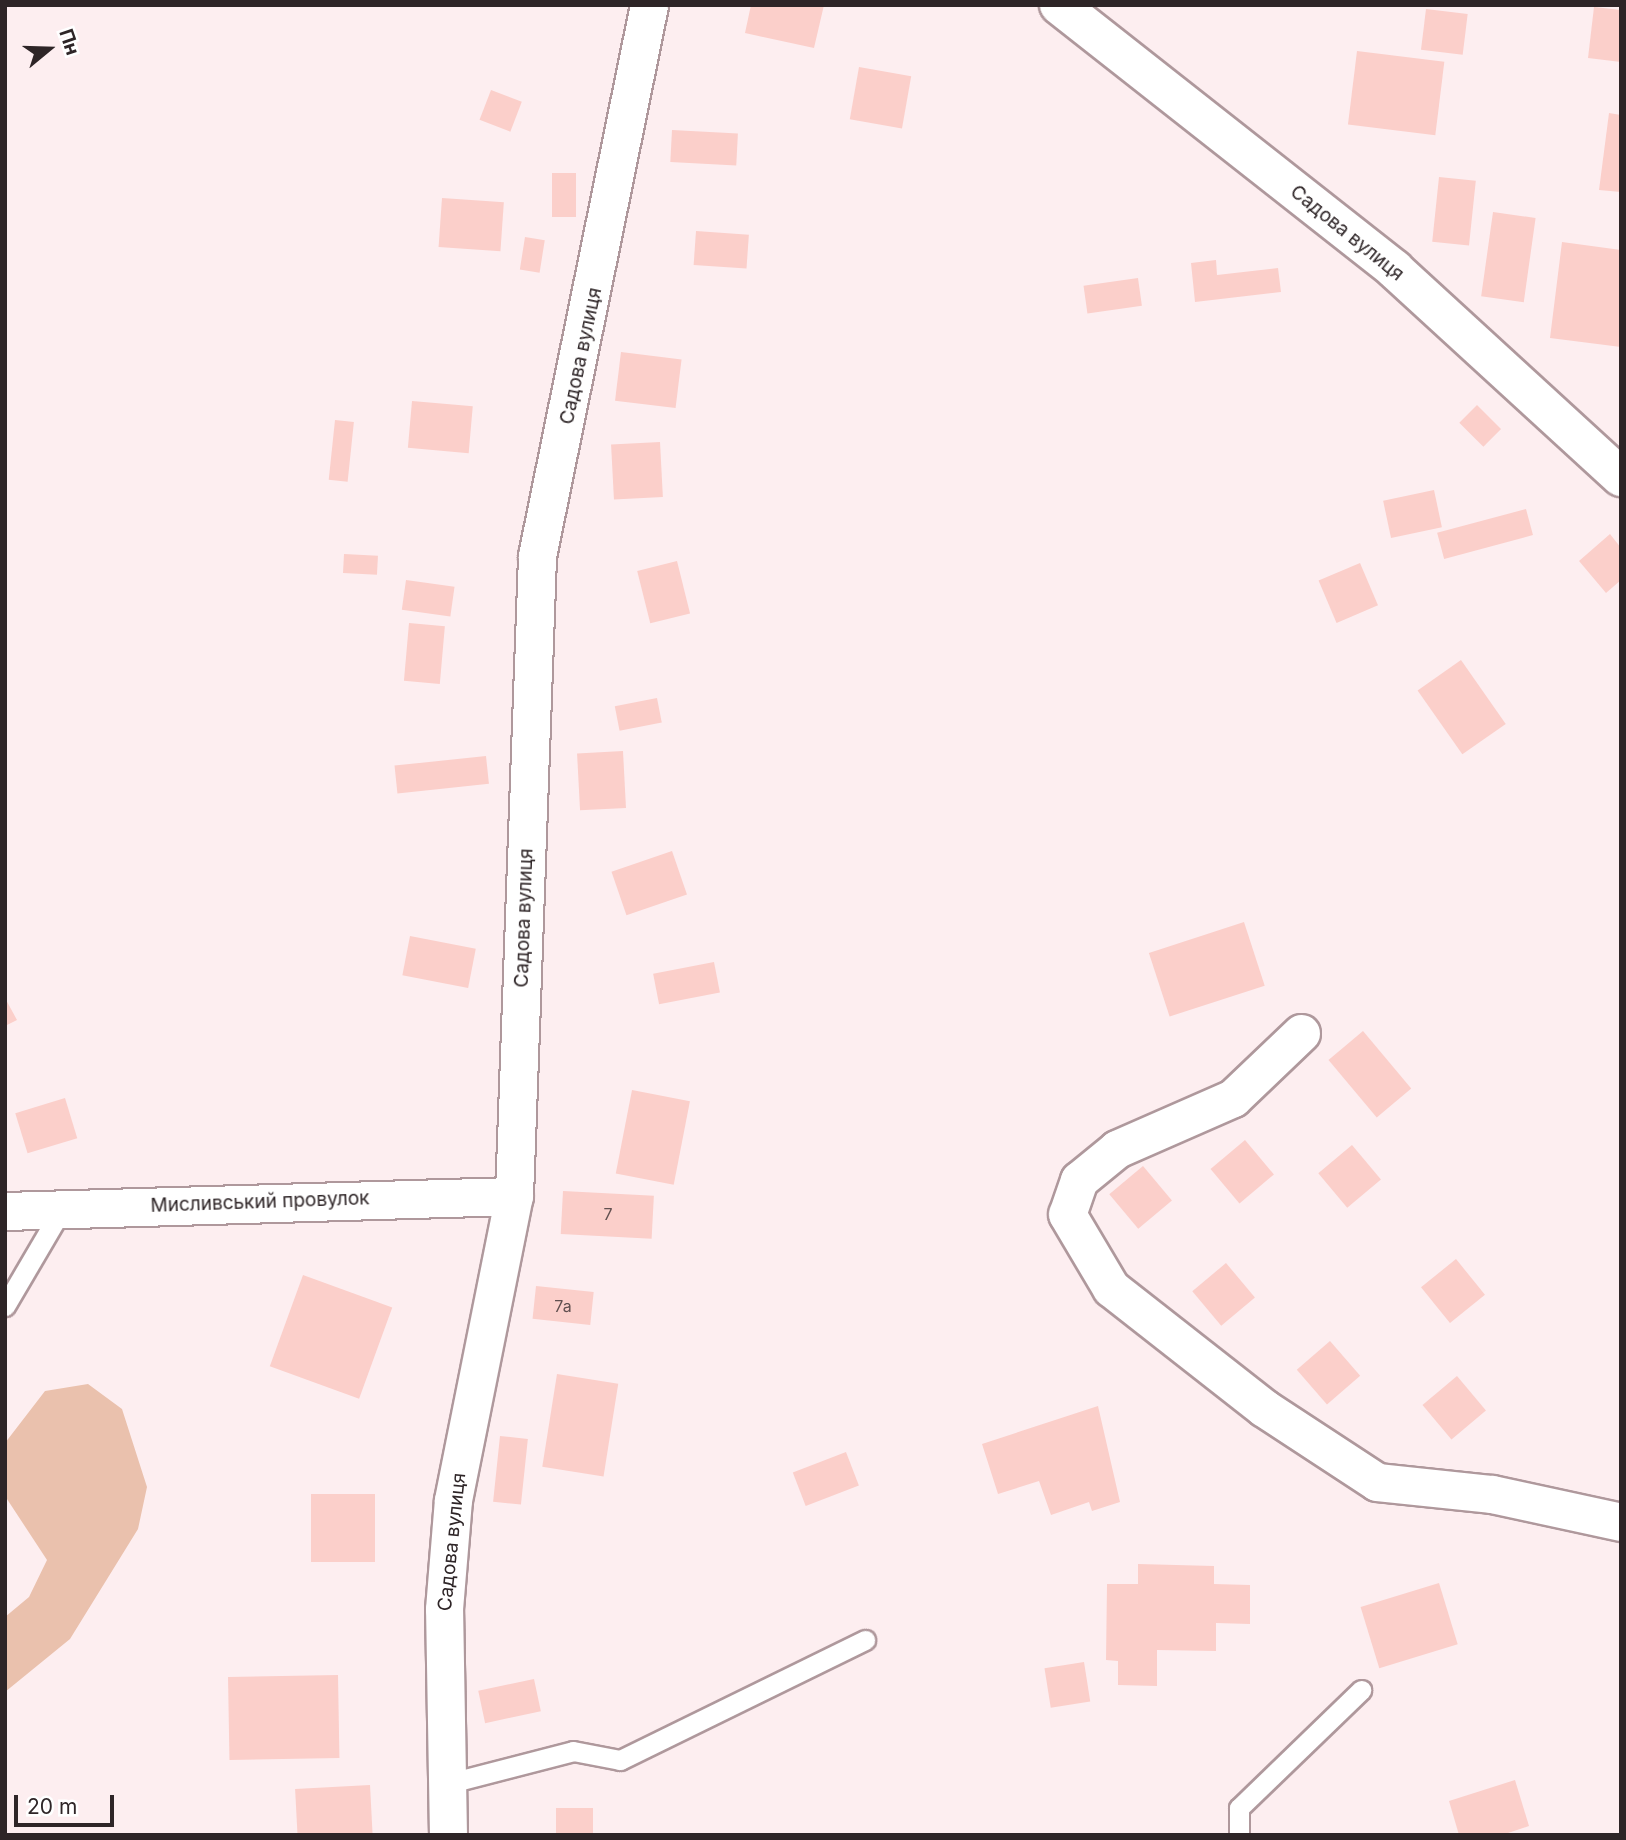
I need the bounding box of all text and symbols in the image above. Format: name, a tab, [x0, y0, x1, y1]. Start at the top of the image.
north arrow	[14, 14, 84, 84]
text: Пн	[54, 26, 84, 58]
street label: Садова вулиця	[1286, 180, 1408, 286]
street label: Садова вулиця	[555, 286, 607, 426]
street label: Садова вулиця	[510, 848, 538, 988]
street label: Мисливський провулок	[150, 1187, 370, 1217]
house number: 7	[603, 1204, 613, 1224]
house number: 7а	[554, 1296, 572, 1316]
street label: Садова вулиця	[433, 1472, 471, 1612]
scale bar	[18, 1780, 117, 1824]
text: 20 m	[27, 1794, 77, 1819]

